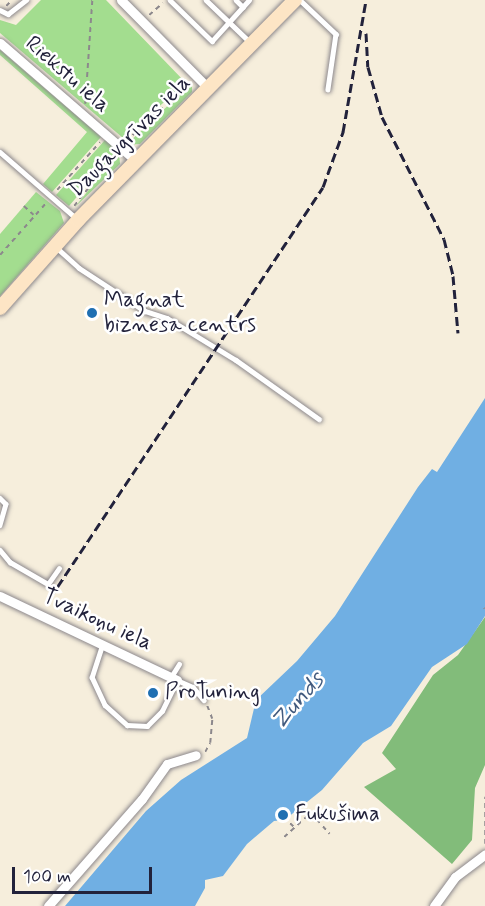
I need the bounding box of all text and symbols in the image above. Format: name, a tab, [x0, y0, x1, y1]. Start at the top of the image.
street label: Riekstu iela	[19, 31, 115, 119]
street label: Daugavgrīvas iela	[63, 70, 197, 204]
place label: Magnat biznesa centrs	[104, 287, 249, 338]
marker: Magnat biznesa centrs	[85, 306, 99, 320]
street label: Tvaikoņu iela	[37, 583, 157, 657]
water label: Zunds	[265, 667, 331, 735]
place label: ProTuning	[165, 680, 260, 706]
marker: ProTuning	[146, 686, 160, 700]
place label: Fukušima	[295, 802, 380, 828]
marker: Fukušima	[276, 808, 290, 822]
scale bar	[15, 855, 154, 893]
text: 100 m	[23, 865, 71, 889]

